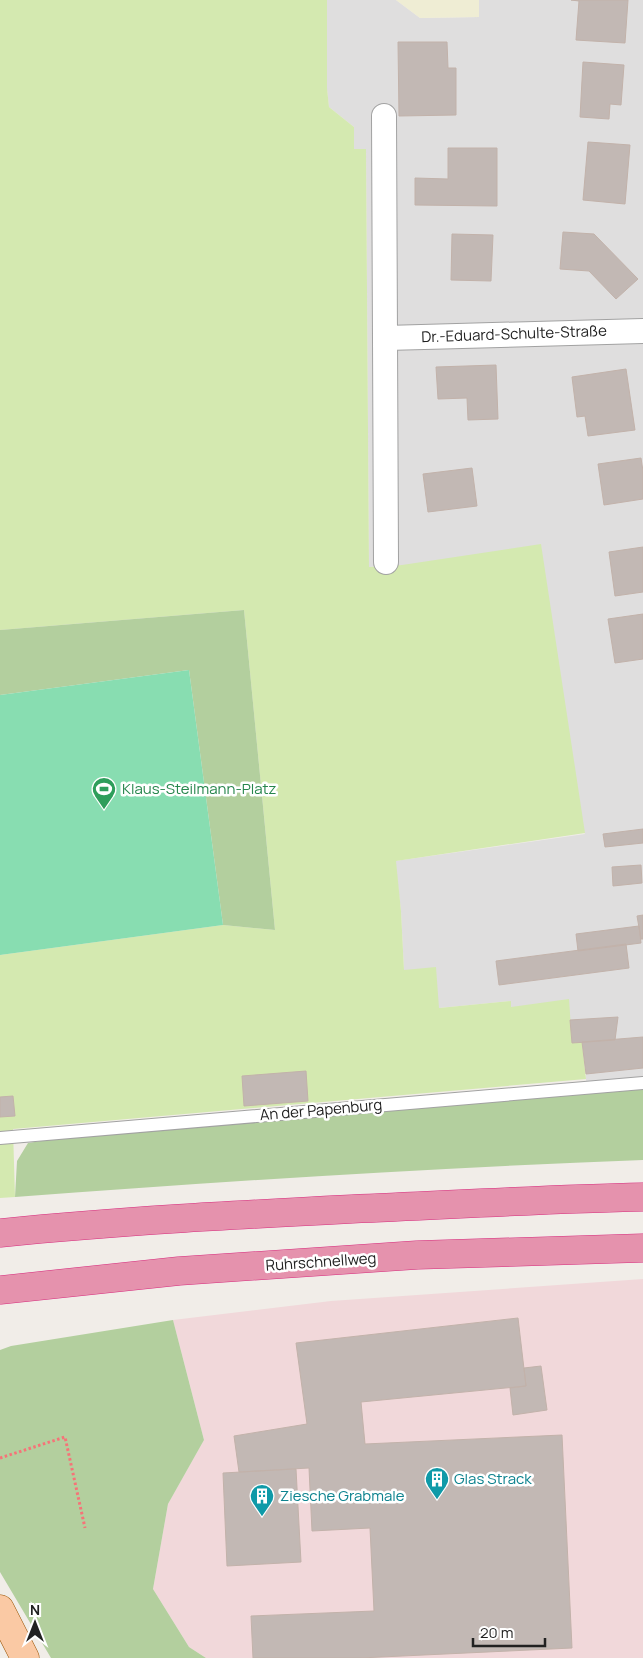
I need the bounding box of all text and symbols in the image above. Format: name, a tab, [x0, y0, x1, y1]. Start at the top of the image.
street label: Dr.-Eduard-Schulte-Straße	[421, 320, 607, 347]
sports icon: Klaus-Steilmann-Platz	[91, 776, 117, 810]
place label: Klaus-Steilmann-Platz	[122, 778, 277, 799]
street label: An der Papenburg	[259, 1094, 383, 1125]
street label: Ruhrschnellweg	[265, 1247, 377, 1276]
building icon: Glas Strack	[424, 1466, 450, 1500]
place label: Glas Strack	[454, 1468, 532, 1489]
building icon: Ziesche Grabmale	[249, 1483, 275, 1517]
place label: Ziesche Grabmale	[280, 1485, 405, 1506]
north arrow	[10, 1598, 60, 1648]
text: N	[30, 1600, 40, 1619]
scale bar	[473, 1616, 546, 1648]
text: 20 m	[480, 1622, 513, 1643]

